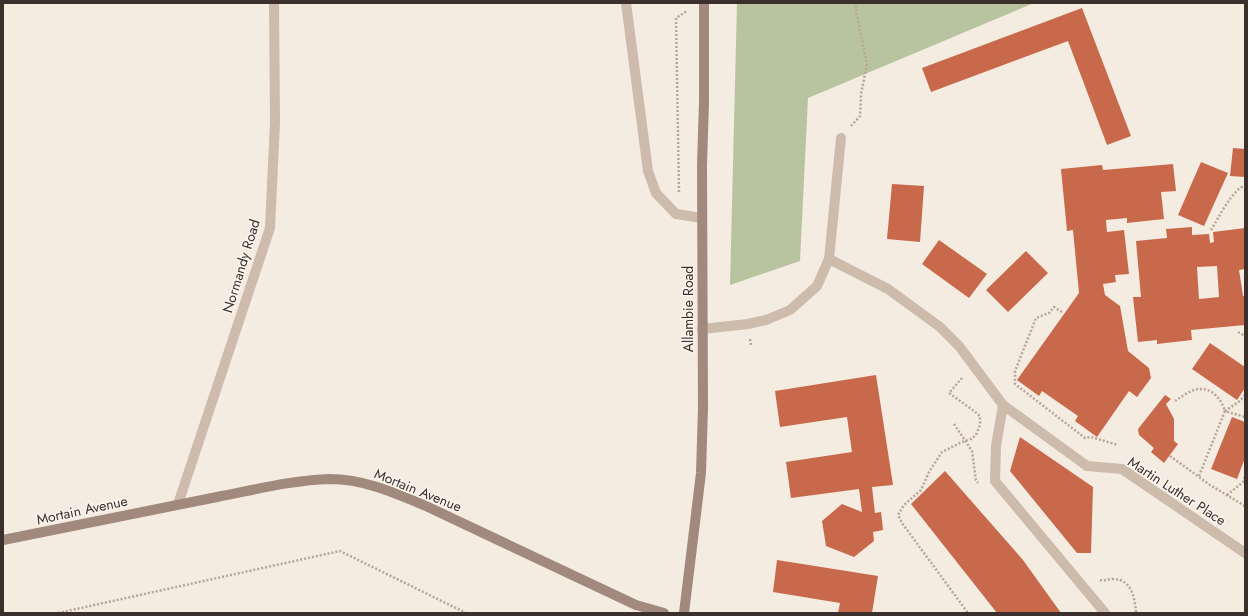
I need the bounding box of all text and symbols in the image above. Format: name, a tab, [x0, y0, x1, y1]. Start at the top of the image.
street label: Normandy Road	[217, 217, 265, 315]
street label: Allambie Road	[678, 266, 698, 352]
street label: Martin Luther Place	[1124, 452, 1230, 530]
street label: Mortain Avenue	[371, 463, 465, 517]
street label: Mortain Avenue	[35, 491, 129, 529]

